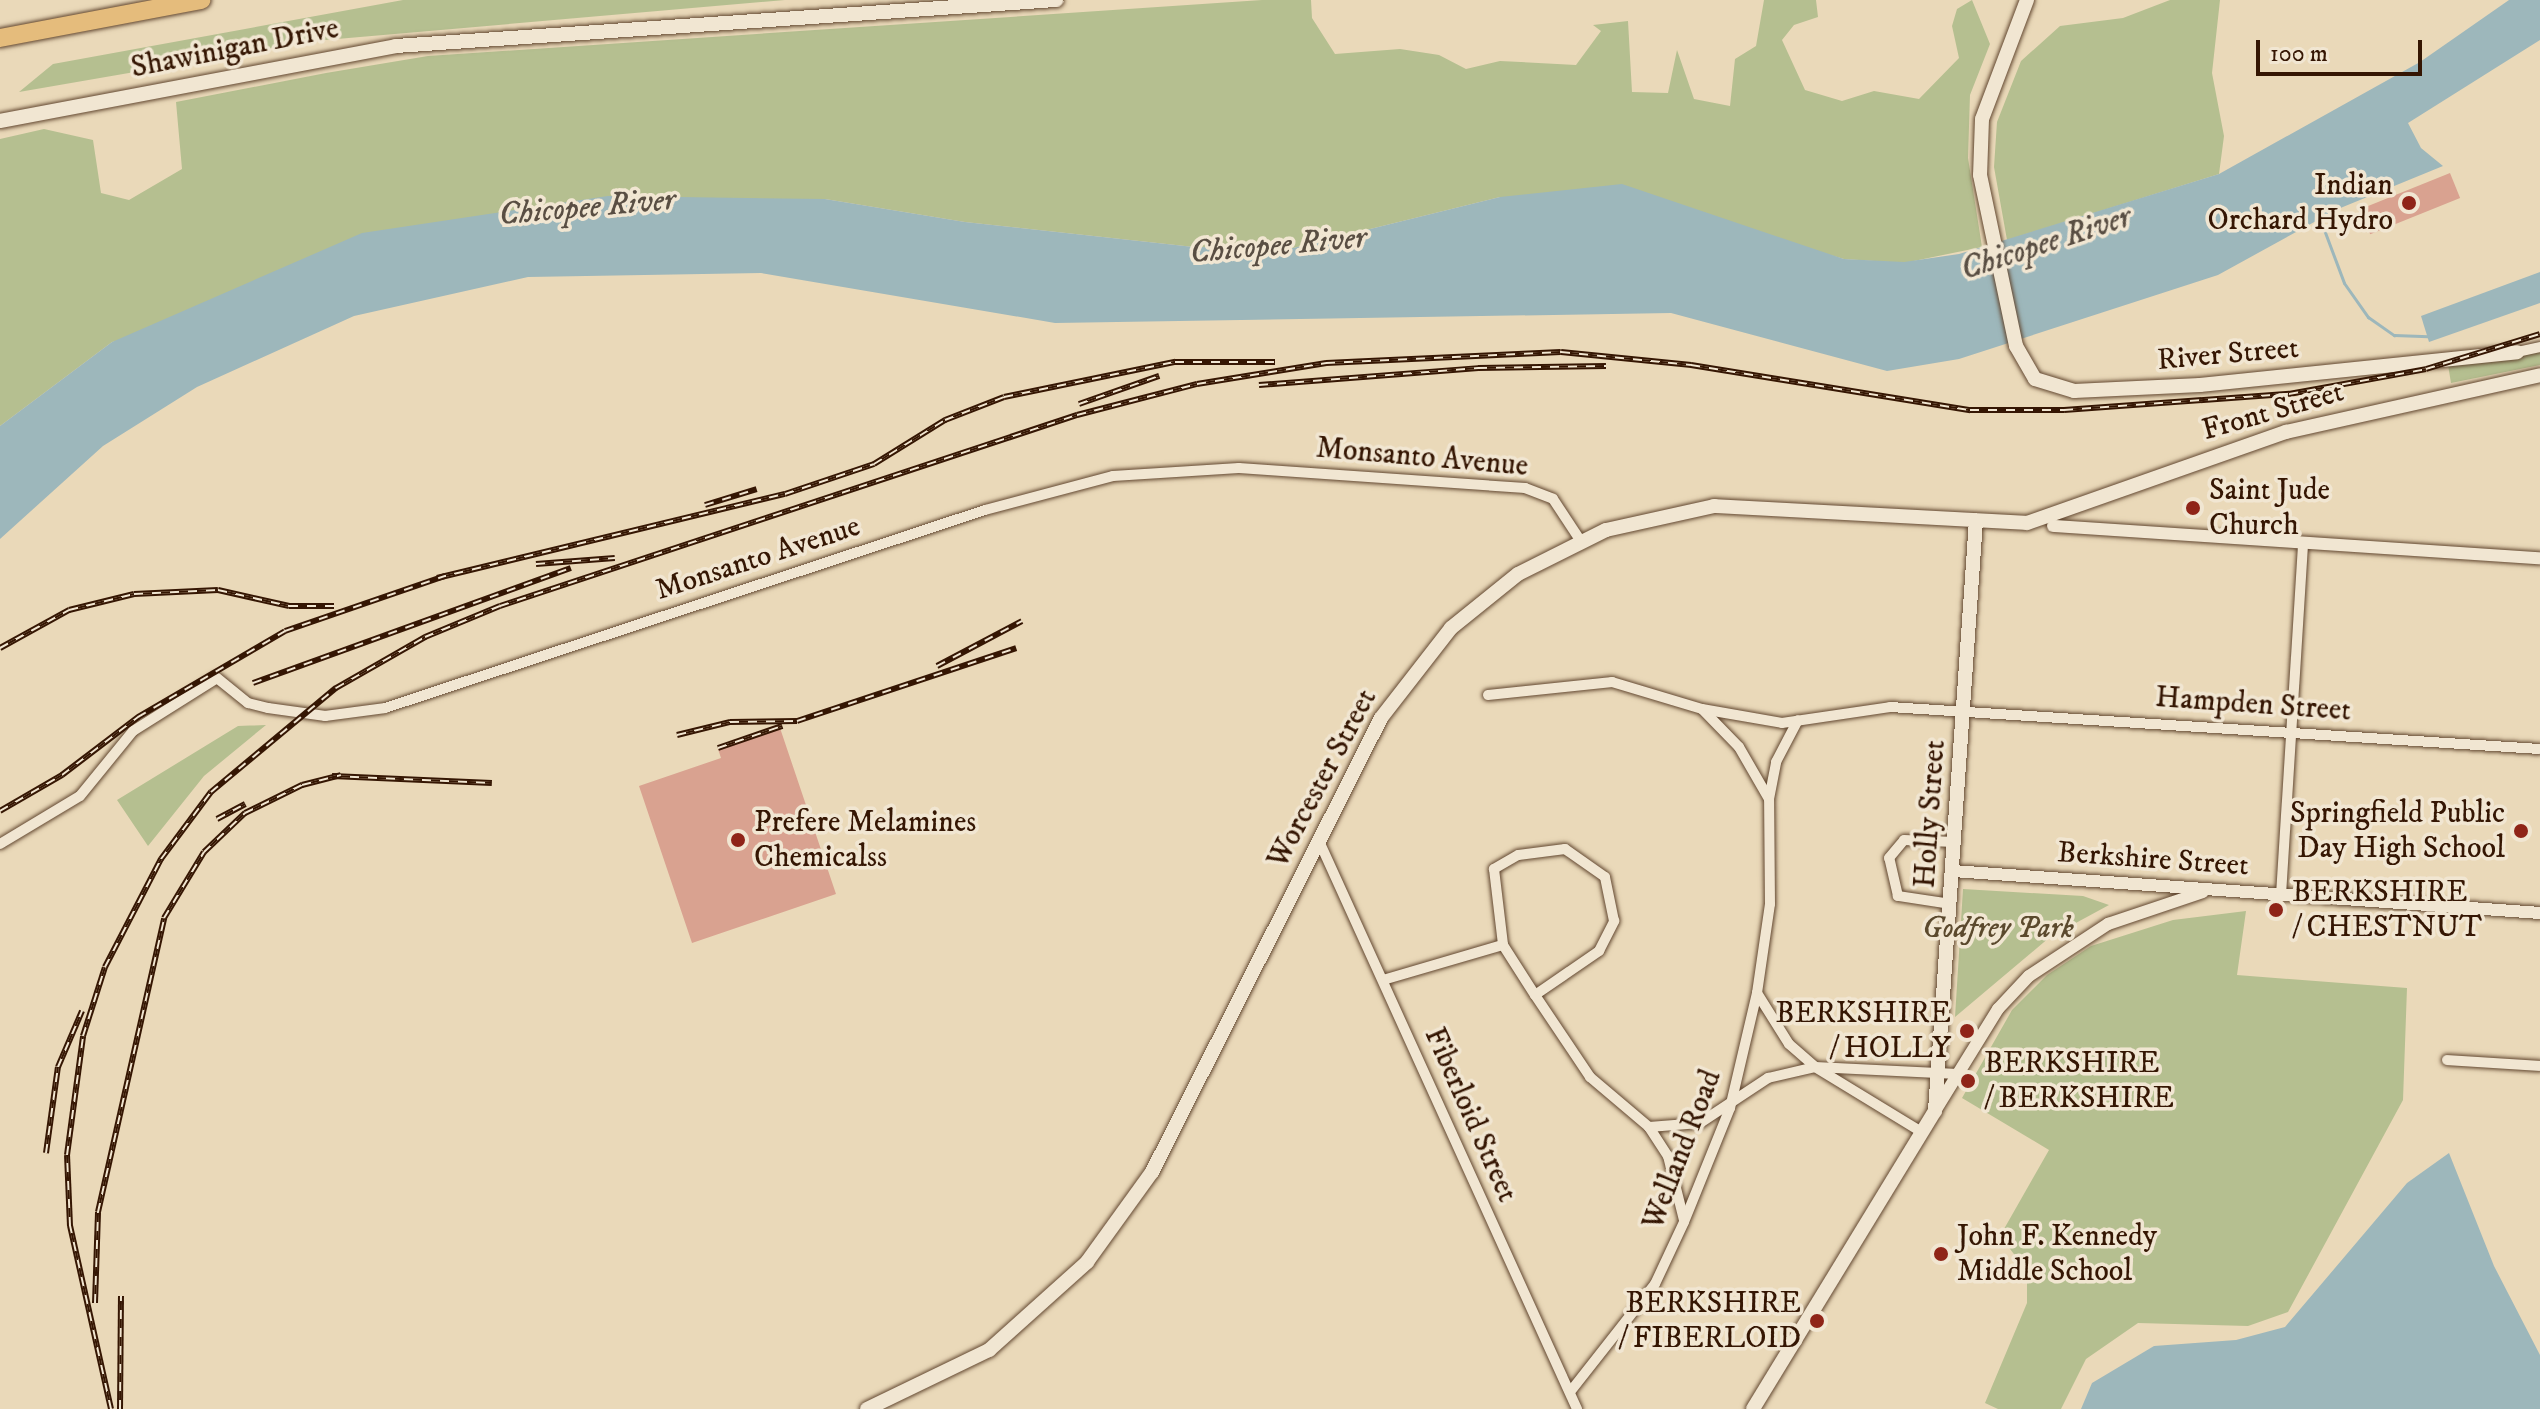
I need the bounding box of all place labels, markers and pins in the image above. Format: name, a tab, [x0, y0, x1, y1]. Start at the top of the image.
place label: Indian Orchard Hydro	[2208, 168, 2393, 238]
marker: Indian Orchard Hydro	[2400, 194, 2418, 212]
place label: Saint Jude Church	[2209, 473, 2330, 544]
marker: Saint Jude Church	[2184, 499, 2202, 517]
place label: Springfield Public Day High School	[2290, 796, 2505, 866]
place label: Prefere Melamines Chemicalss	[754, 805, 976, 876]
marker: Springfield Public Day High School	[2512, 822, 2530, 840]
marker: Prefere Melamines Chemicalss	[729, 831, 747, 849]
place label: BERKSHIRE / CHESTNUT	[2292, 875, 2482, 946]
marker: BERKSHIRE / CHESTNUT	[2267, 901, 2285, 919]
place label: BERKSHIRE / HOLLY	[1775, 996, 1951, 1066]
marker: BERKSHIRE / HOLLY	[1958, 1022, 1976, 1040]
place label: BERKSHIRE / BERKSHIRE	[1984, 1046, 2174, 1116]
marker: BERKSHIRE / BERKSHIRE	[1959, 1072, 1977, 1090]
place label: John F. Kennedy Middle School	[1957, 1219, 2157, 1290]
marker: John F. Kennedy Middle School	[1932, 1245, 1950, 1263]
place label: BERKSHIRE / FIBERLOID	[1618, 1286, 1801, 1356]
marker: BERKSHIRE / FIBERLOID	[1808, 1312, 1826, 1330]

